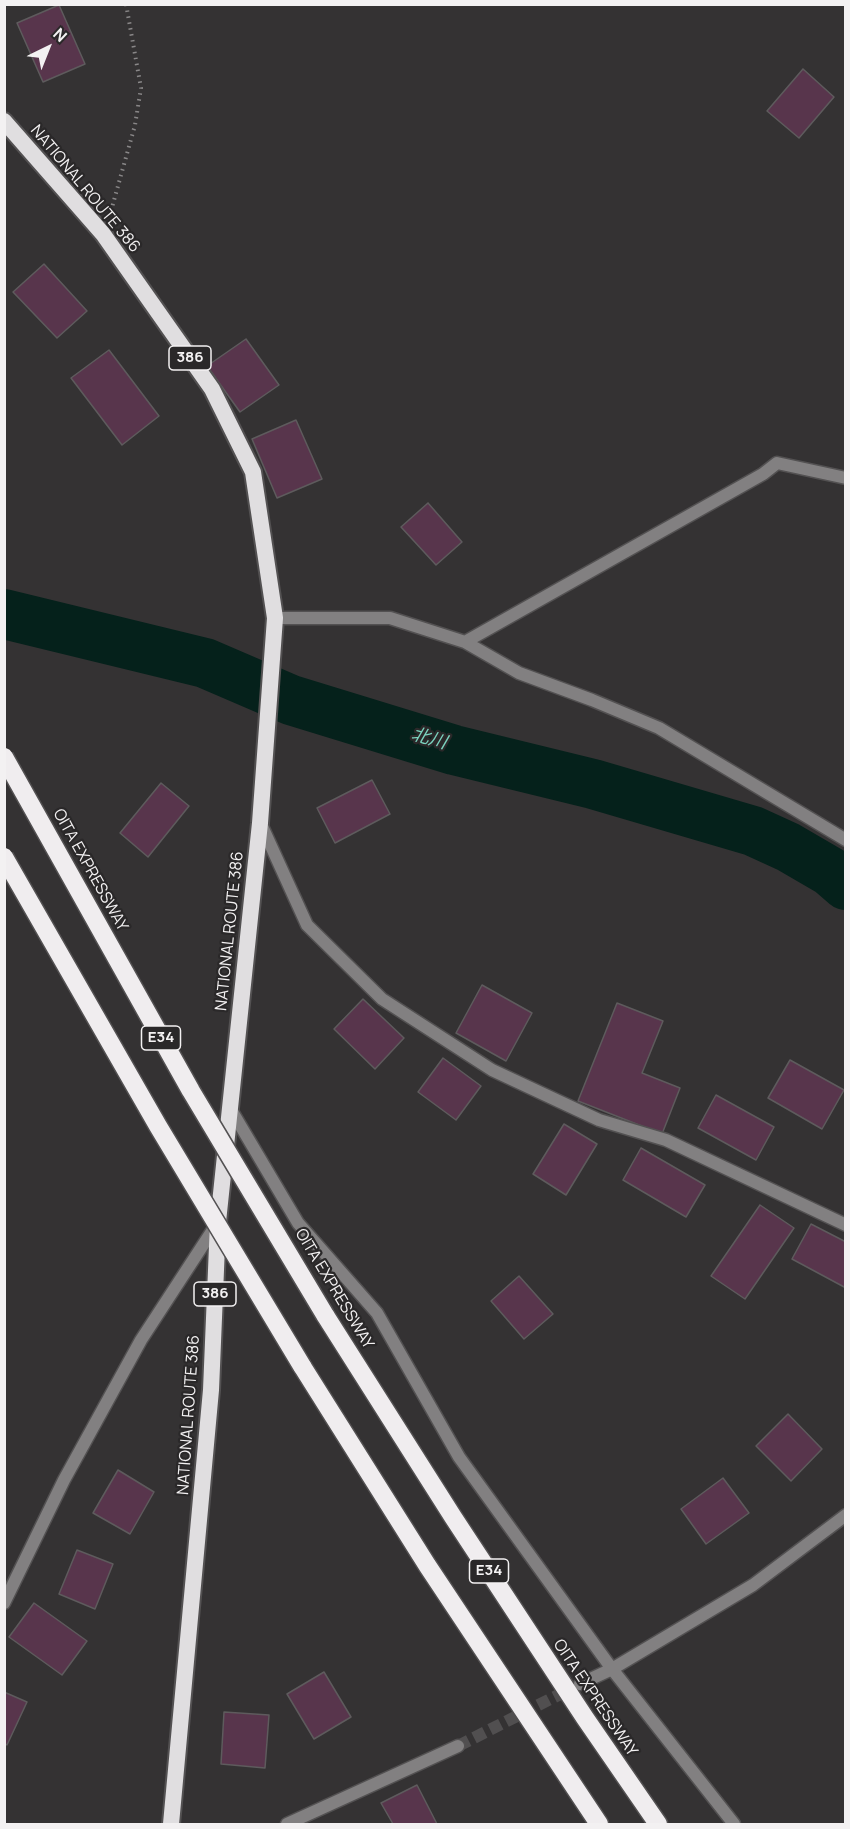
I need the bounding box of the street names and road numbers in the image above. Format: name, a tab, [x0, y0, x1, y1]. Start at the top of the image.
street label: NATIONAL ROUTE 386	[26, 121, 144, 257]
road number: 386	[169, 346, 211, 370]
street label: OITA EXPRESSWAY	[48, 806, 132, 934]
street label: NATIONAL ROUTE 386	[212, 850, 248, 1012]
road number: E34	[142, 1026, 180, 1050]
street label: OITA EXPRESSWAY	[291, 1225, 377, 1353]
road number: 386	[194, 1282, 236, 1306]
street label: NATIONAL ROUTE 386	[174, 1334, 204, 1496]
road number: E34	[470, 1559, 508, 1583]
street label: OITA EXPRESSWAY	[549, 1636, 641, 1760]

